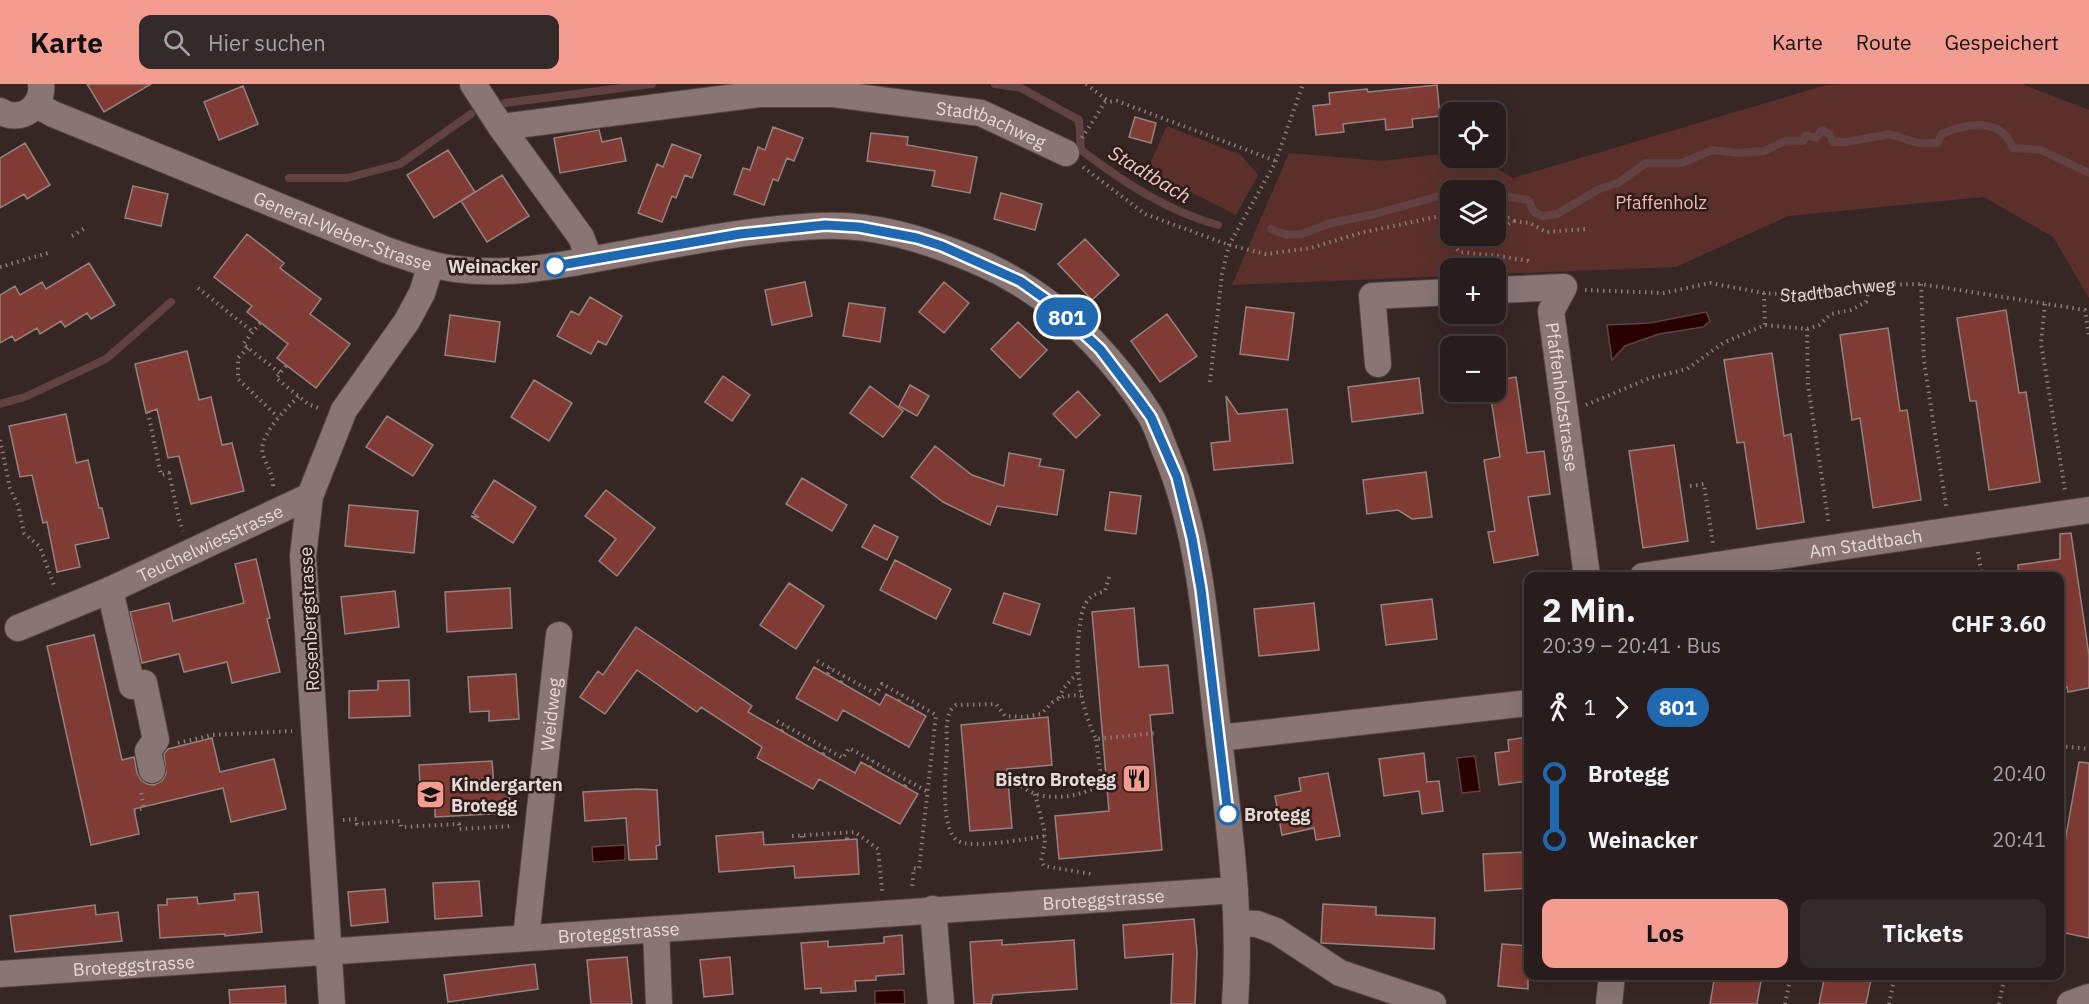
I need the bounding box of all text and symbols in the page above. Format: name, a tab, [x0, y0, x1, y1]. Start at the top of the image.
search box	[139, 15, 559, 69]
text: Karte	[30, 24, 103, 61]
icon: search	[160, 26, 193, 59]
text: Hier suchen	[208, 28, 326, 57]
text: Karte	[1772, 28, 1823, 56]
text: Route	[1856, 28, 1912, 56]
text: Gespeichert	[1945, 28, 2059, 56]
street label: Stadtbachweg	[935, 96, 1050, 154]
map controls	[1440, 102, 1506, 402]
button: locate	[1440, 102, 1506, 168]
water label: Stadtbach	[1104, 139, 1196, 209]
button: layers	[1440, 180, 1506, 246]
street label: General-Weber-Strasse	[250, 186, 435, 276]
park label: Pfaffenholz	[1615, 191, 1707, 214]
place label: Weinacker	[448, 255, 538, 278]
marker: Weinacker	[544, 255, 566, 277]
button: +	[1440, 258, 1506, 324]
street label: Stadtbachweg	[1779, 273, 1896, 307]
line badge: 801	[1032, 298, 1102, 336]
text: 801	[1048, 303, 1086, 331]
street label: Pfaffenholzstrasse	[1541, 321, 1584, 473]
button: −	[1440, 336, 1506, 402]
street label: Teuchelwiesstrasse	[133, 499, 287, 587]
street label: Am Stadtbach	[1807, 523, 1924, 563]
street label: Rosenbergstrasse	[294, 546, 324, 692]
text: 2 Min.	[1542, 588, 1636, 631]
text: CHF 3.60	[1951, 609, 2046, 638]
text: 20:39 – 20:41 · Bus	[1542, 632, 1721, 659]
street label: Weidweg	[535, 676, 566, 752]
icon: walk	[1542, 691, 1575, 724]
icon: forward	[1605, 691, 1638, 724]
text: 801	[1659, 693, 1697, 721]
text: 1	[1584, 694, 1596, 721]
text: Brotegg	[1588, 759, 1669, 788]
text: 20:40	[1992, 760, 2046, 787]
restaurant icon: Bistro Brotegg	[1121, 763, 1153, 795]
place label: Bistro Brotegg	[995, 768, 1116, 791]
place label: Kindergarten Brotegg	[451, 773, 563, 817]
school or university icon: Kindergarten Brotegg	[414, 778, 446, 810]
marker: Brotegg	[1217, 803, 1239, 825]
place label: Brotegg	[1244, 803, 1310, 826]
text: Weinacker	[1588, 825, 1698, 854]
text: 20:41	[1992, 826, 2046, 853]
street label: Broteggstrasse	[1042, 883, 1165, 915]
button: Los	[1542, 899, 1788, 968]
button: Tickets	[1800, 899, 2046, 968]
street label: Broteggstrasse	[557, 916, 680, 948]
street label: Broteggstrasse	[72, 949, 195, 981]

